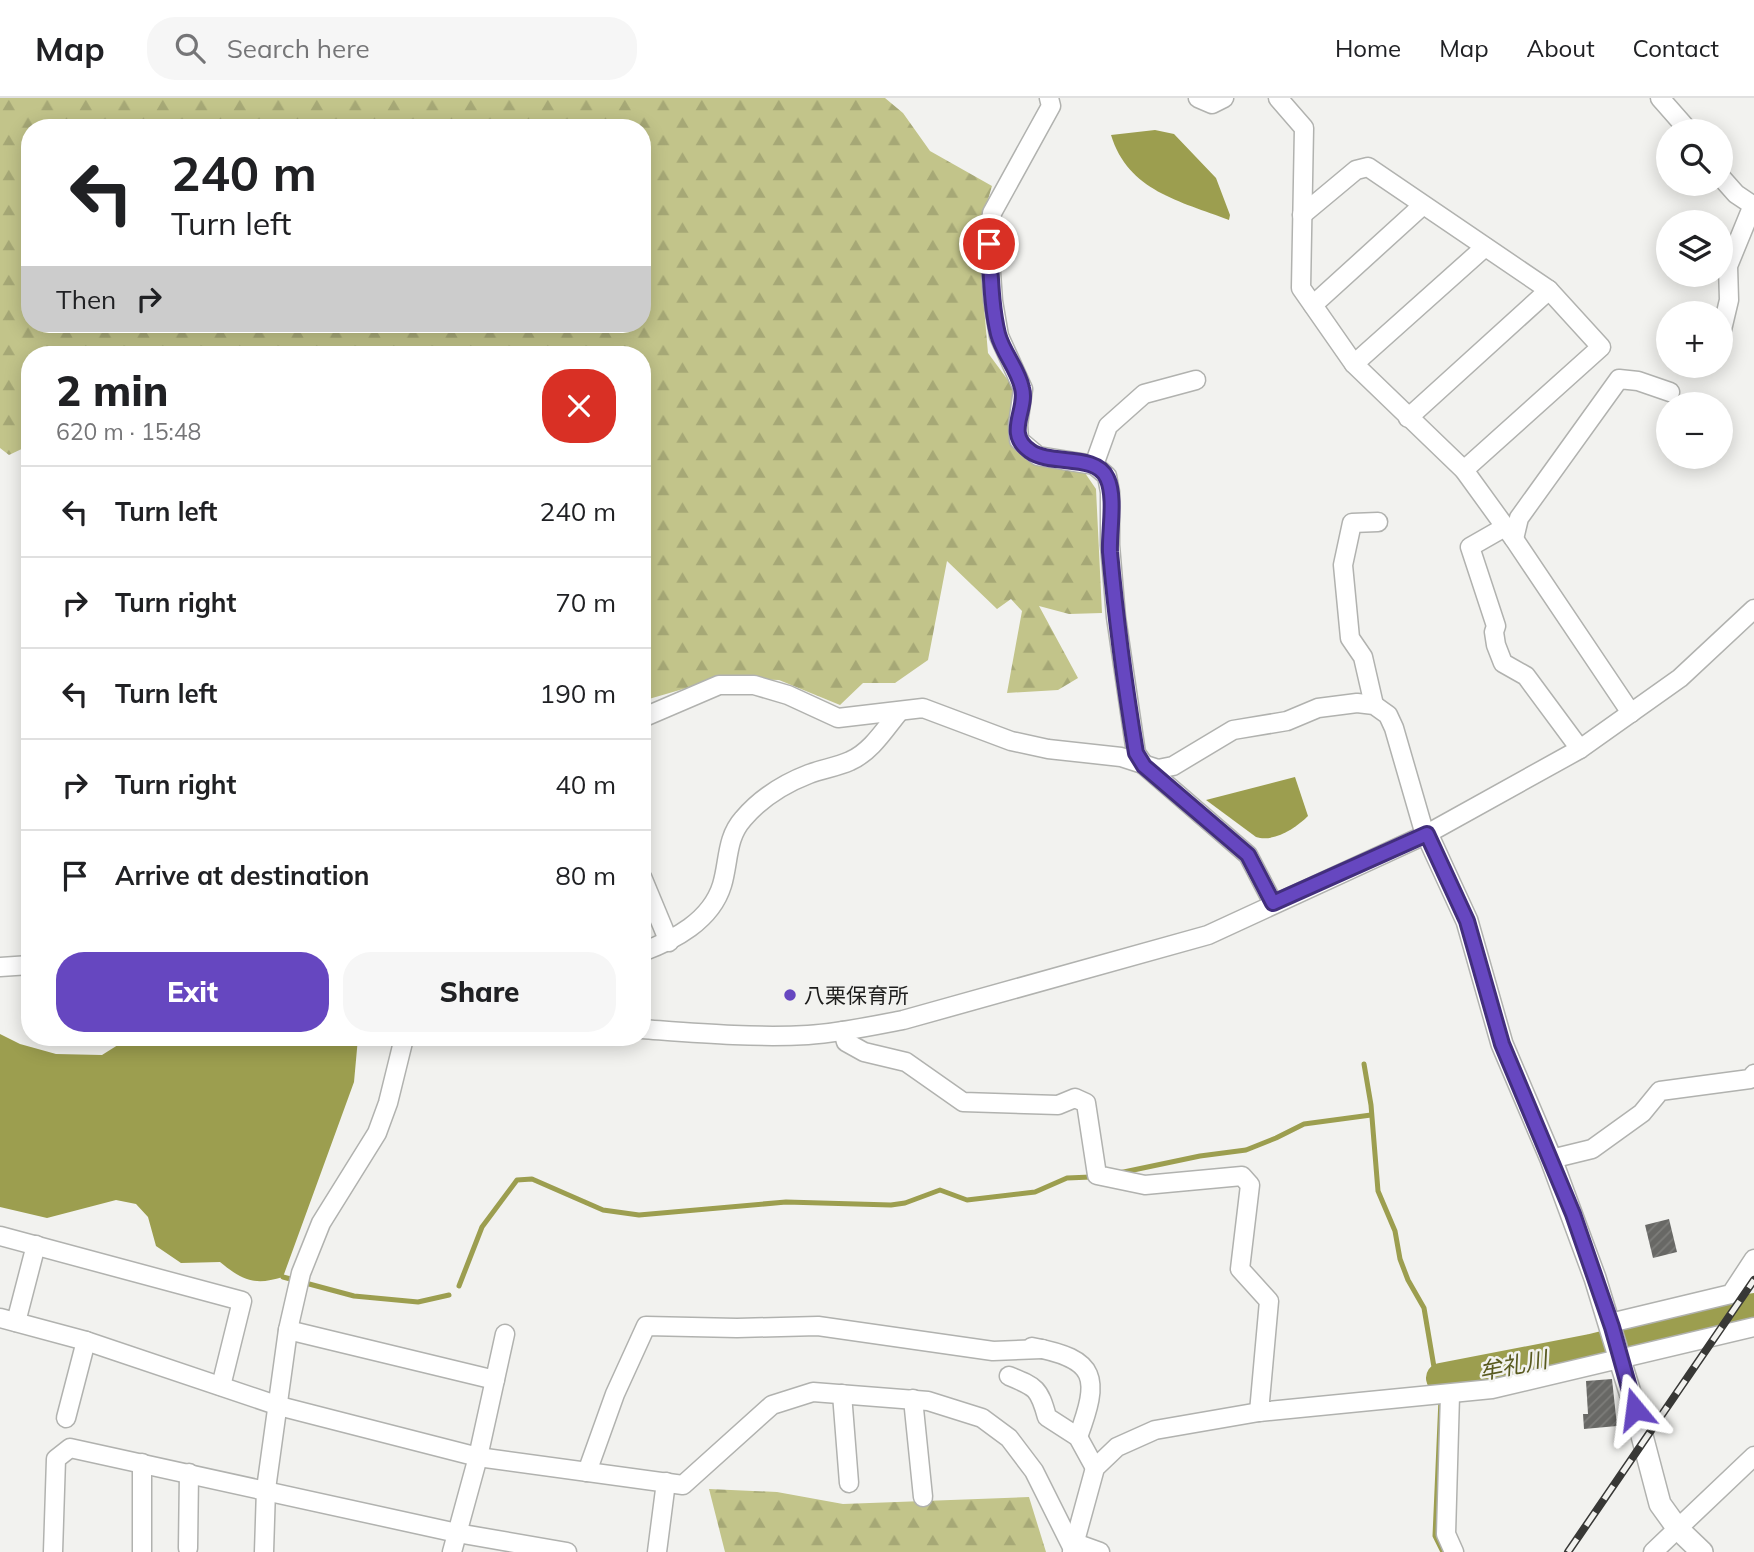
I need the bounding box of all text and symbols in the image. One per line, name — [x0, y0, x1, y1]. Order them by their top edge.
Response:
search box — [147, 17, 637, 80]
text: Map — [35, 28, 105, 69]
icon: search — [171, 29, 209, 67]
text: Search here — [227, 32, 370, 65]
text: Home — [1335, 33, 1401, 63]
text: Map — [1439, 33, 1489, 63]
text: About — [1527, 33, 1595, 63]
text: Contact — [1633, 33, 1719, 63]
map controls — [1656, 119, 1733, 469]
button: search — [1656, 119, 1733, 196]
text: 240 m — [171, 142, 317, 203]
icon: left — [56, 147, 147, 238]
text: Turn left — [171, 203, 291, 243]
button: layers — [1656, 210, 1733, 287]
pin — [959, 214, 1019, 274]
icon: arrive — [970, 225, 1008, 263]
icon: right — [130, 280, 168, 318]
text: Then — [56, 283, 116, 316]
button: + — [1656, 301, 1733, 378]
text: 2 min — [56, 364, 169, 417]
button: close — [542, 369, 616, 443]
button: − — [1656, 392, 1733, 469]
text: 620 m · 15:48 — [56, 417, 201, 446]
icon: left — [56, 493, 94, 531]
text: Turn left — [115, 495, 217, 528]
text: 240 m — [540, 495, 616, 528]
icon: right — [56, 584, 94, 622]
text: Turn right — [115, 586, 236, 619]
text: 70 m — [555, 586, 616, 619]
icon: left — [56, 675, 94, 713]
text: Turn left — [115, 677, 217, 710]
text: 190 m — [540, 677, 616, 710]
icon: right — [56, 766, 94, 804]
text: Turn right — [115, 768, 236, 801]
text: 40 m — [555, 768, 616, 801]
icon: arrive — [56, 857, 94, 895]
text: Arrive at destination — [115, 859, 370, 892]
text: 80 m — [555, 859, 616, 892]
button: Exit — [56, 952, 329, 1032]
button: Share — [343, 952, 616, 1032]
place label: 八栗保育所 — [804, 982, 909, 1008]
marker: 八栗保育所 — [782, 987, 798, 1003]
water label: 牟礼川 — [1476, 1344, 1553, 1386]
position arrow — [1598, 1372, 1672, 1446]

